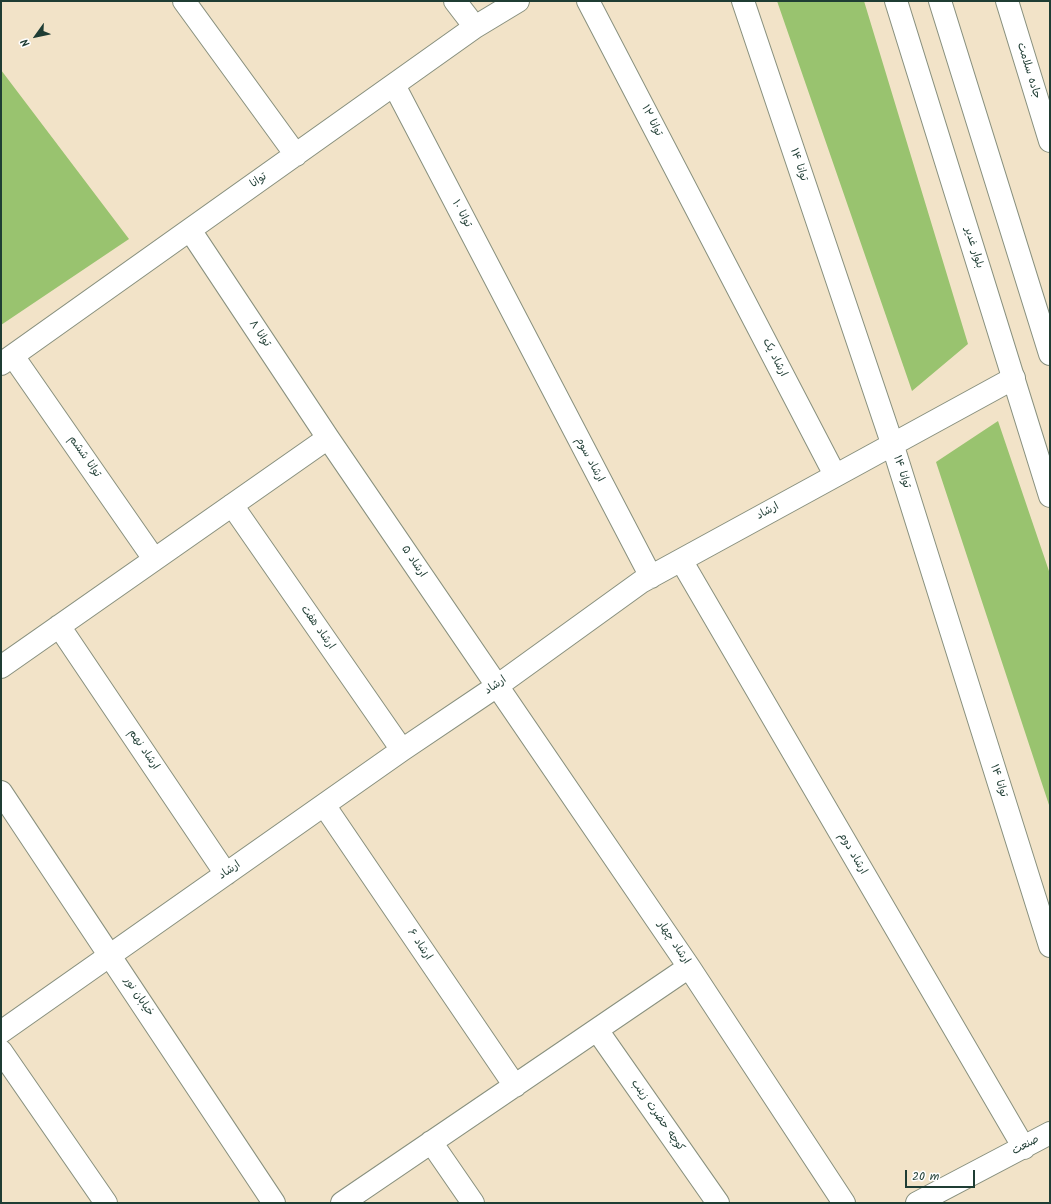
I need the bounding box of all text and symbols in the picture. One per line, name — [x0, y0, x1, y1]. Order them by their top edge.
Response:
north arrow — [16, 16, 56, 56]
text: N — [16, 35, 35, 50]
street label: جاده سلامت — [1013, 41, 1043, 101]
street label: توانا ۱۲ — [638, 103, 664, 139]
street label: توانا ۱۴ — [786, 147, 810, 183]
street label: توانا — [248, 171, 270, 191]
street label: توانا ۱۰ — [448, 198, 474, 230]
street label: بلوار غدیر — [961, 226, 985, 270]
street label: توانا ۸ — [245, 318, 273, 350]
street label: ارشاد یک — [759, 337, 789, 379]
street label: توانا ششم — [65, 434, 103, 480]
street label: ارشاد سوم — [572, 435, 606, 485]
street label: توانا ۱۴ — [889, 454, 913, 490]
street label: ارشاد — [754, 500, 782, 524]
street label: ارشاد ۵ — [398, 543, 428, 581]
street label: ارشاد هفت — [297, 604, 337, 652]
street label: ارشاد — [483, 674, 509, 698]
street label: ارشاد نهم — [125, 727, 161, 773]
street label: توانا ۱۴ — [986, 763, 1010, 799]
street label: ارشاد دوم — [835, 831, 869, 877]
street label: ارشاد — [217, 859, 243, 883]
street label: ارشاد چهار — [654, 919, 692, 967]
street label: ارشاد ۶ — [404, 927, 434, 963]
street label: خیابان نور — [120, 975, 156, 1019]
street label: کوچه حضرت زینب — [627, 1078, 687, 1154]
street label: صنعت — [1010, 1133, 1042, 1159]
scale bar — [907, 1162, 977, 1188]
text: 20 m — [912, 1167, 939, 1186]

